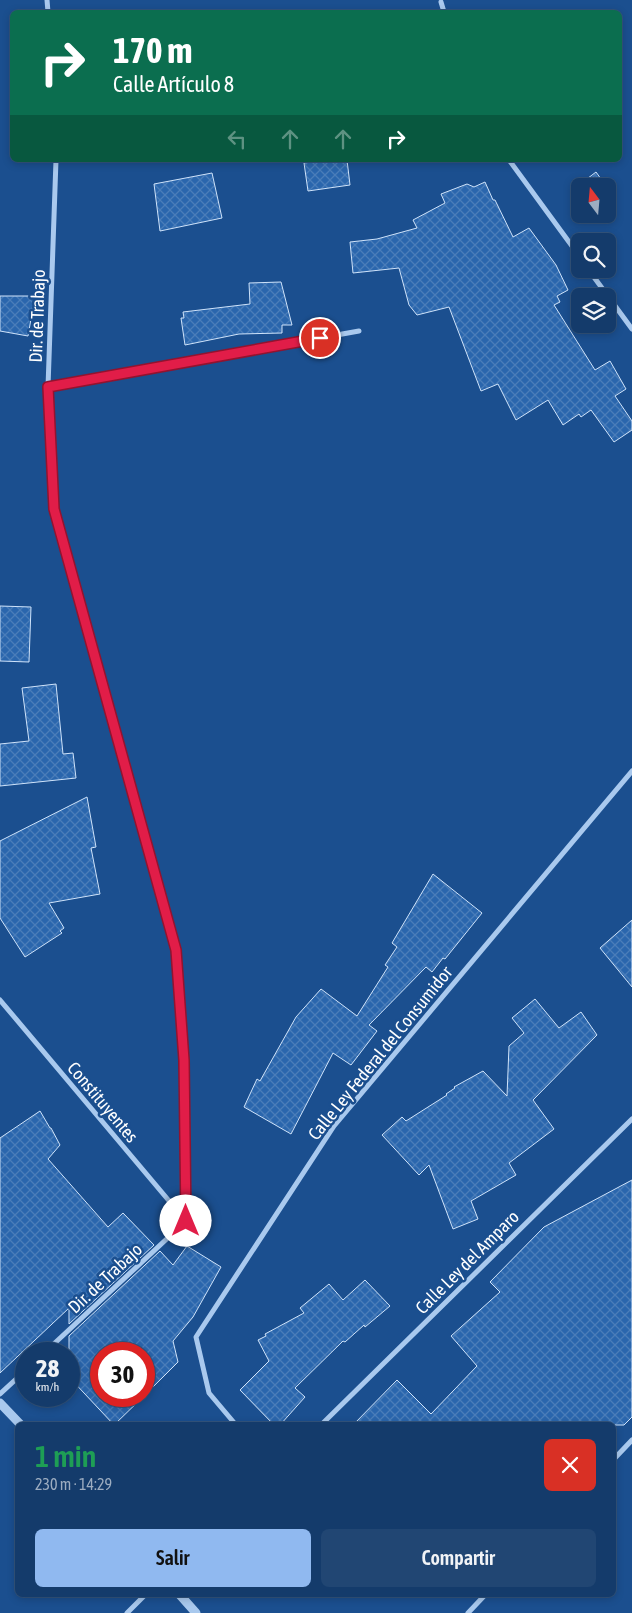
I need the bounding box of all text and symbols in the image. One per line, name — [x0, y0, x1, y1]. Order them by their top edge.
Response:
icon: right — [30, 30, 95, 95]
text: 170 m — [113, 30, 192, 70]
text: Calle Artículo 8 — [113, 71, 234, 97]
icon: left — [223, 125, 251, 153]
icon: ahead — [276, 125, 304, 153]
icon: ahead — [329, 125, 357, 153]
icon: right — [382, 125, 410, 153]
north arrow — [571, 178, 616, 222]
map controls — [571, 178, 616, 333]
button: search — [571, 233, 616, 278]
street label: Dir. de Trabajo — [25, 269, 49, 363]
button: layers — [571, 288, 616, 333]
pin — [299, 317, 341, 359]
icon: arrive — [306, 324, 334, 352]
street label: Calle Ley Federal del Consumidor — [303, 961, 457, 1144]
street label: Constituyentes — [63, 1058, 143, 1146]
position arrow — [159, 1194, 211, 1246]
street label: Calle Ley del Amparo — [411, 1206, 523, 1318]
street label: Dir. de Trabajo — [64, 1239, 146, 1317]
speed limit sign: 30 — [90, 1342, 155, 1407]
text: 28 — [36, 1354, 59, 1382]
text: km/h — [36, 1380, 59, 1394]
text: 1 min — [35, 1439, 96, 1473]
button: close — [544, 1439, 596, 1491]
text: 230 m · 14:29 — [35, 1475, 112, 1493]
button: Salir — [35, 1529, 311, 1587]
button: Compartir — [321, 1529, 596, 1587]

